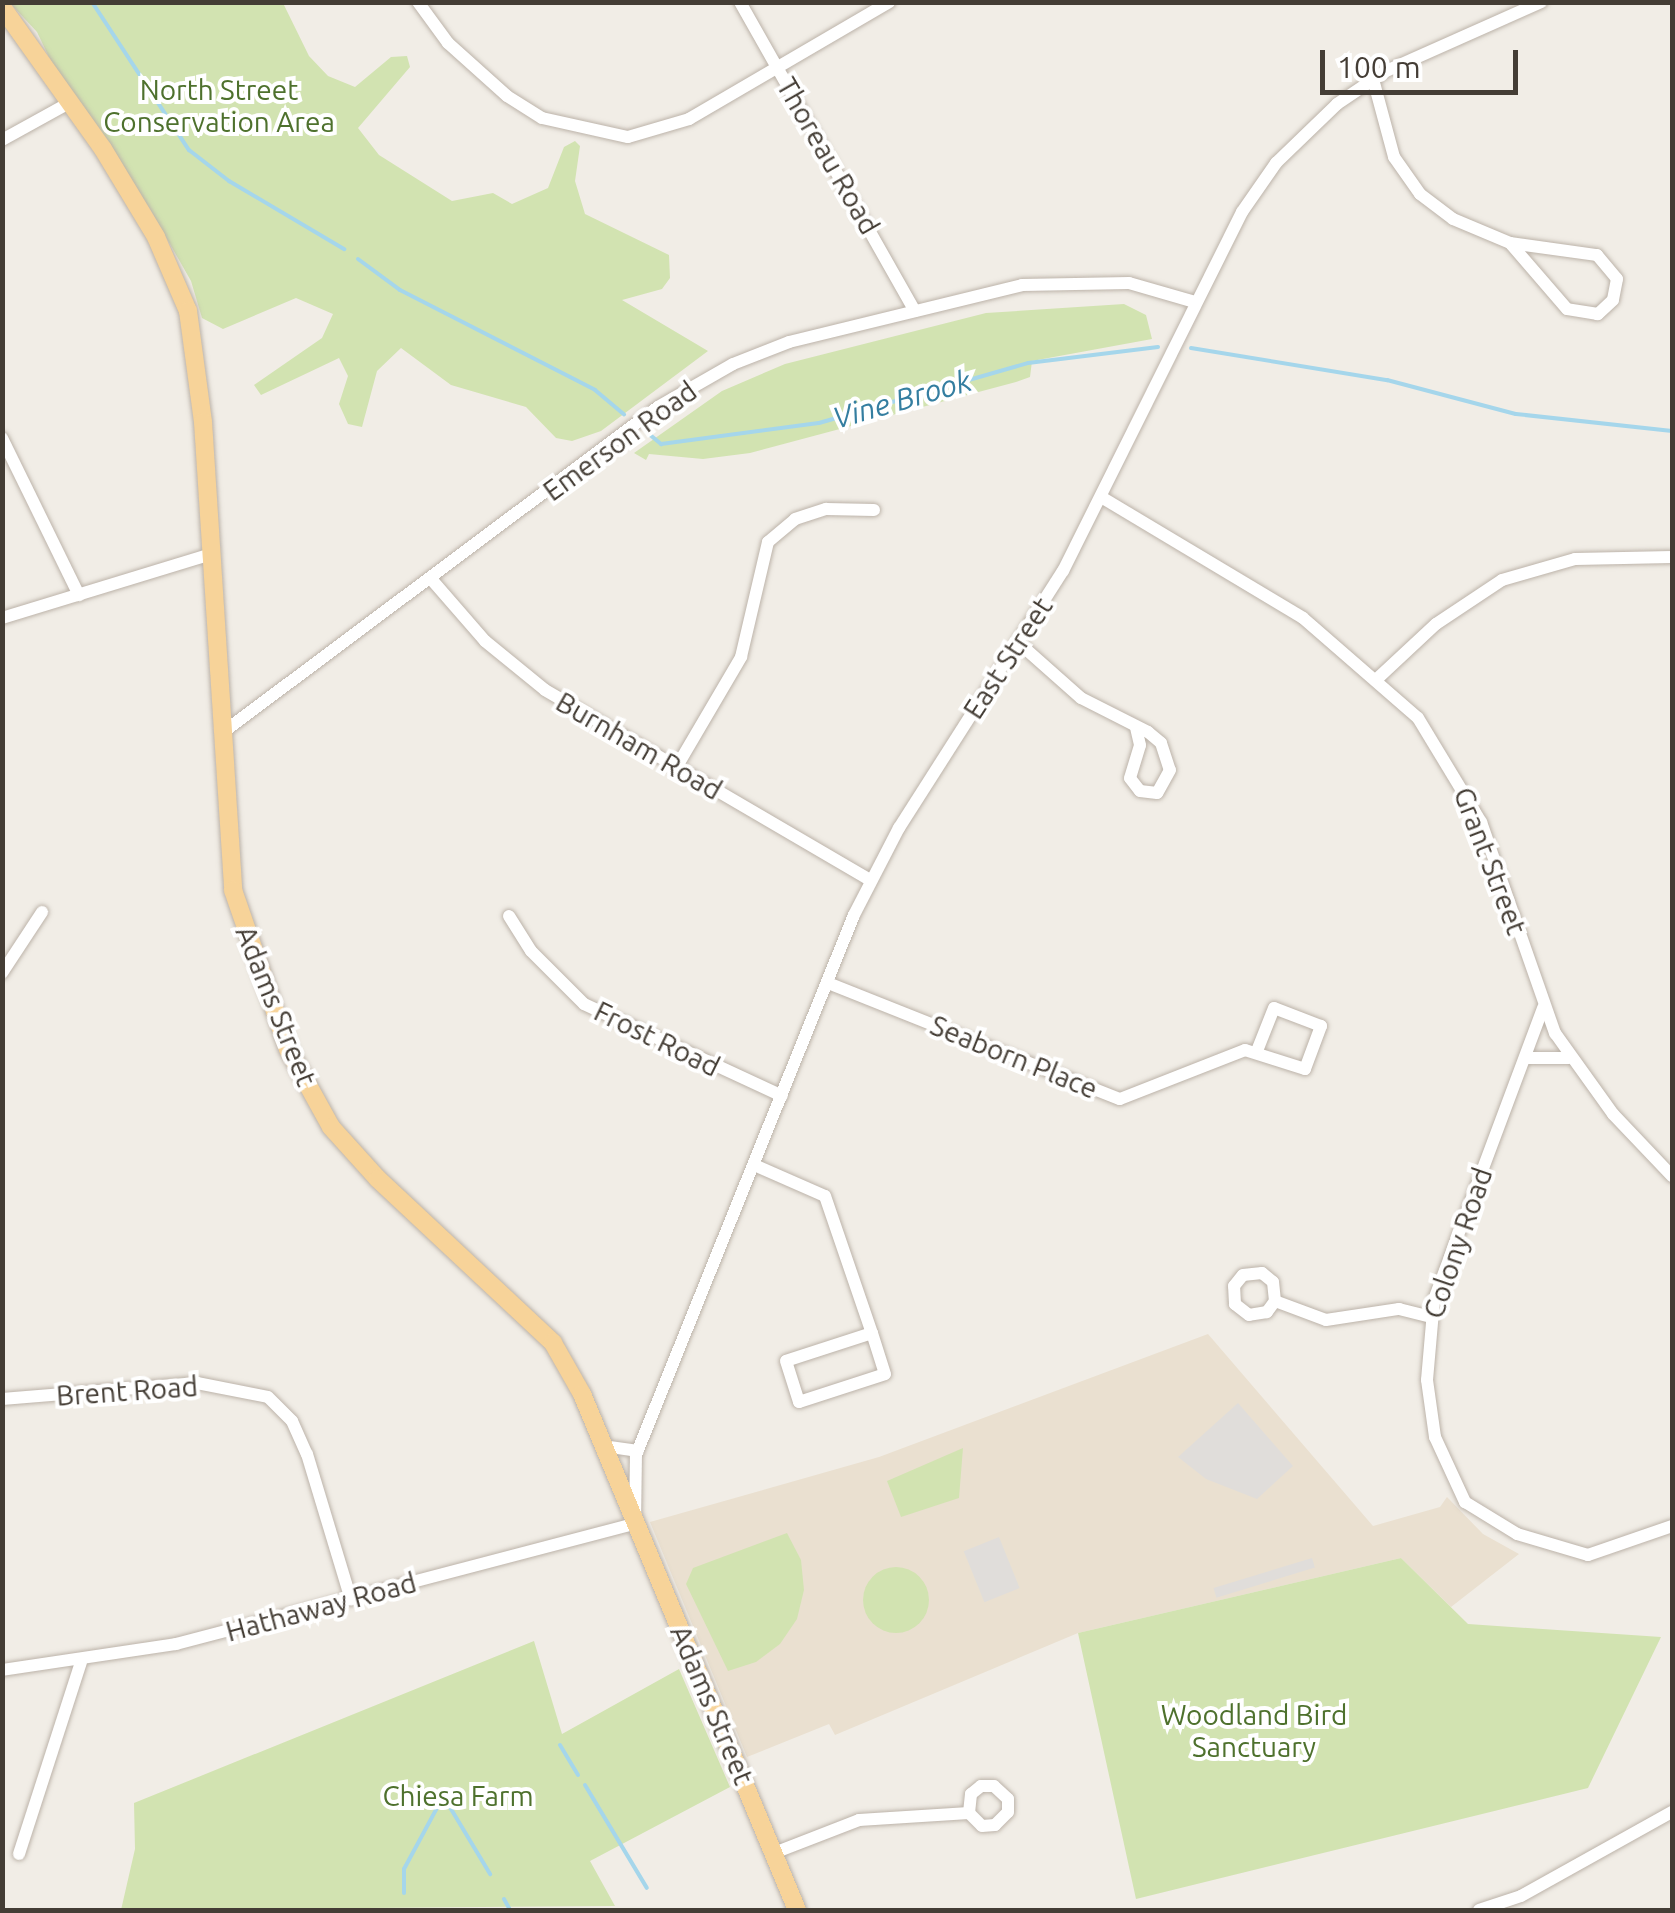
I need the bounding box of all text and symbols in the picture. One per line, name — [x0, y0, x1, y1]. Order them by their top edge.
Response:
scale bar — [1325, 30, 1522, 92]
text: 100 m — [1337, 50, 1421, 84]
street label: Thoreau Road — [770, 72, 886, 240]
park label: North Street Conservation Area — [103, 73, 335, 139]
water label: Vine Brook — [828, 362, 976, 436]
street label: Emerson Road — [537, 374, 703, 508]
street label: East Street — [956, 591, 1060, 725]
street label: Burnham Road — [550, 685, 728, 807]
street label: Grant Street — [1447, 783, 1533, 939]
street label: Adams Street — [229, 921, 323, 1091]
street label: Frost Road — [589, 994, 725, 1084]
street label: Seaborn Place — [926, 1008, 1102, 1106]
street label: Colony Road — [1416, 1163, 1500, 1323]
street label: Brent Road — [55, 1369, 199, 1413]
street label: Hathaway Road — [222, 1565, 420, 1649]
street label: Adams Street — [663, 1620, 761, 1790]
park label: Woodland Bird Sanctuary — [1161, 1698, 1347, 1764]
park label: Chiesa Farm — [382, 1779, 534, 1813]

